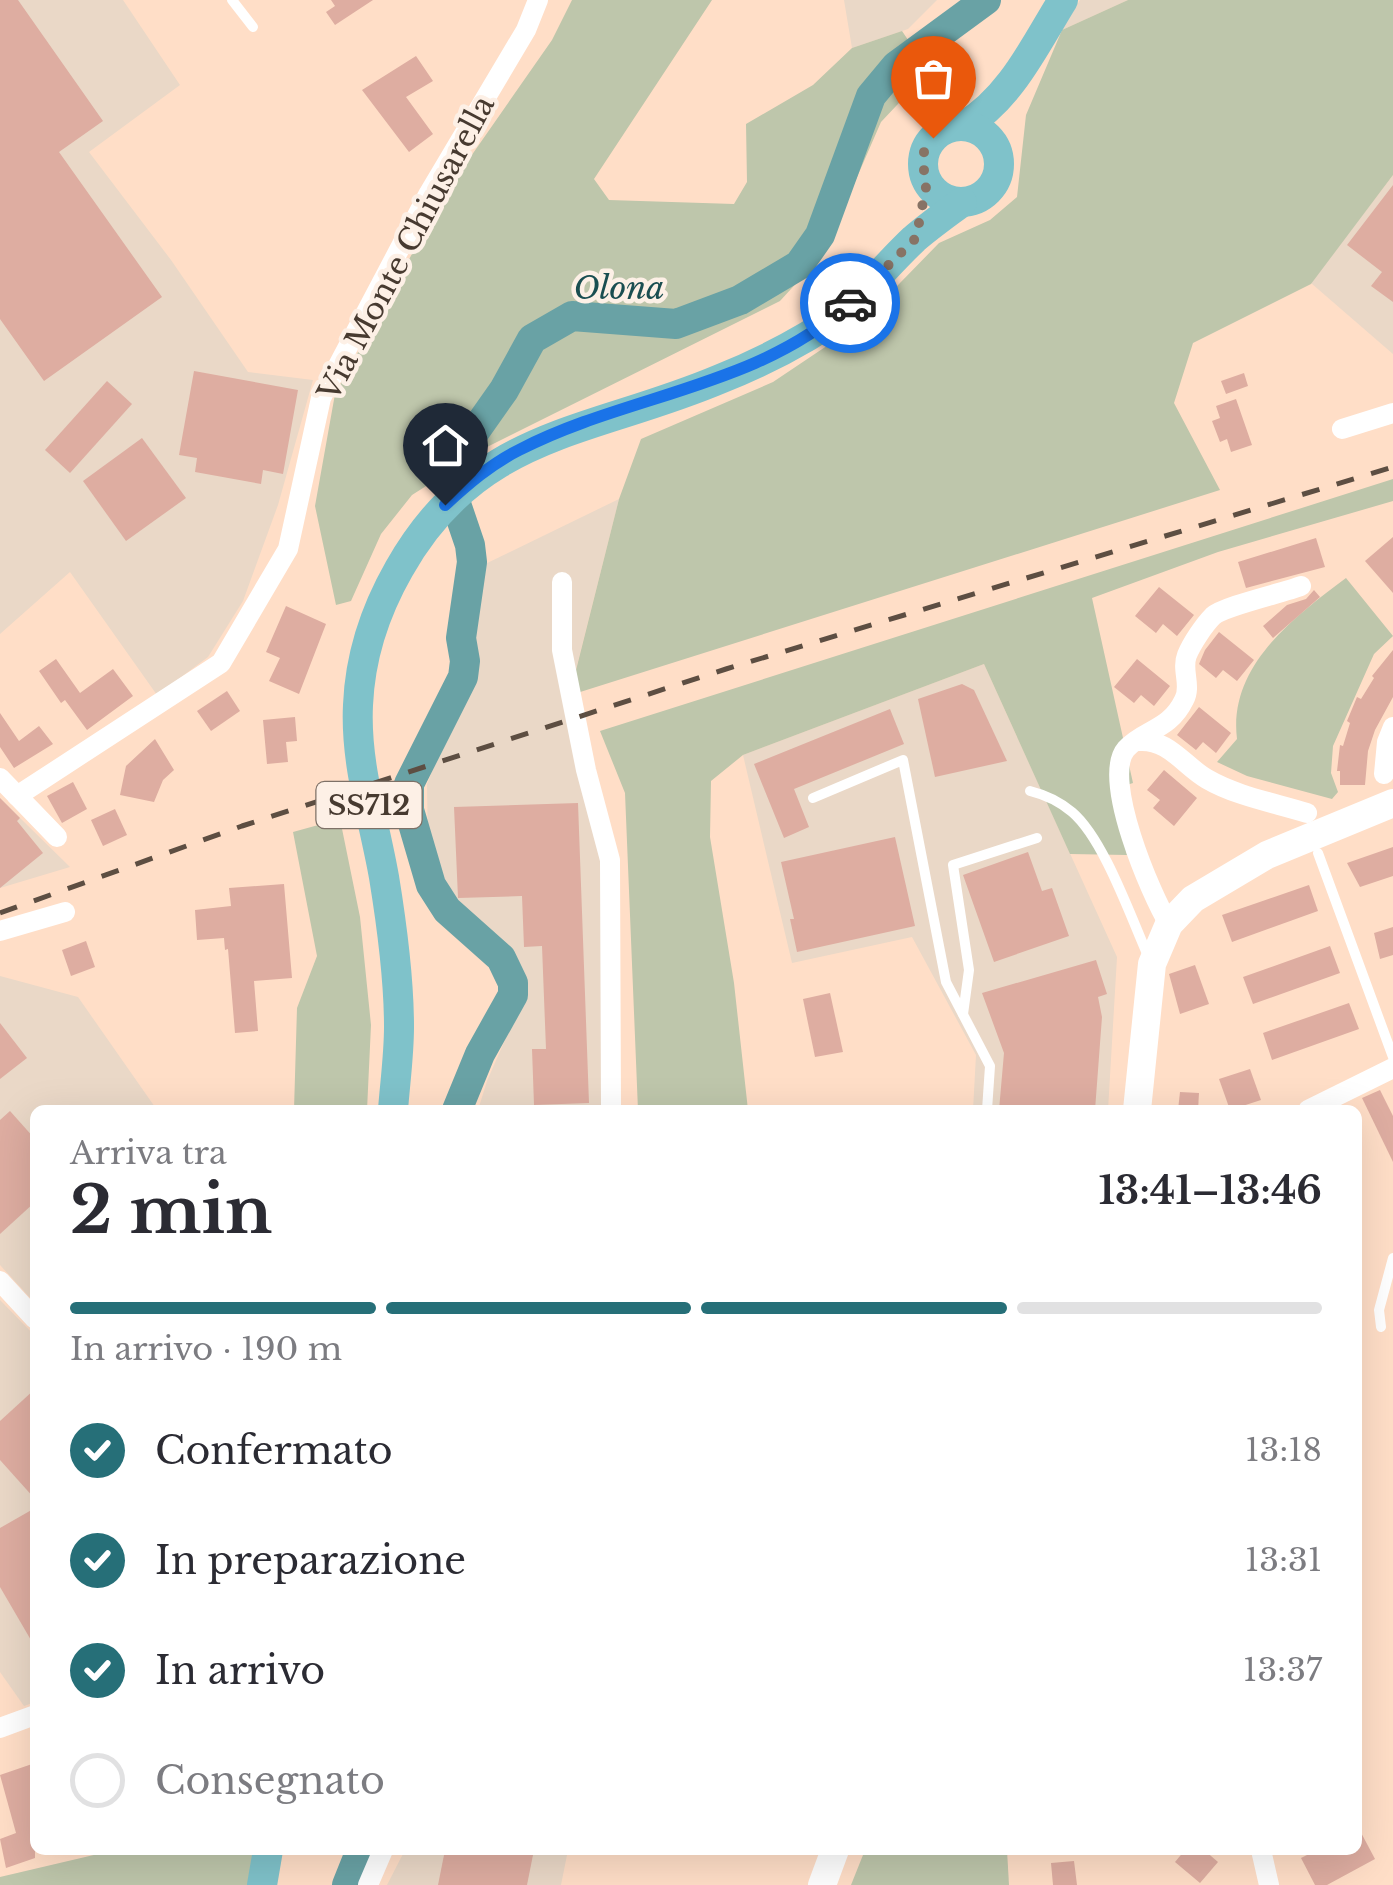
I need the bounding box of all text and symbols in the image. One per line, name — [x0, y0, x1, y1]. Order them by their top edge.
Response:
pin — [891, 36, 976, 139]
icon: bag — [906, 51, 961, 106]
street label: Via Monte Chiusarella — [309, 89, 502, 408]
courier — [800, 253, 900, 353]
water label: Olona — [574, 268, 664, 308]
icon: car — [823, 276, 878, 331]
pin — [403, 403, 488, 506]
icon: home — [418, 418, 473, 473]
road number: SS712 — [316, 782, 422, 828]
text: Arriva tra — [70, 1133, 227, 1173]
text: 13:41–13:46 — [1098, 1167, 1322, 1214]
text: 2 min — [70, 1170, 272, 1251]
text: In arrivo · 190 m — [70, 1329, 342, 1369]
icon: check — [70, 1423, 125, 1478]
text: Confermato — [155, 1427, 393, 1474]
text: 13:18 — [1245, 1430, 1322, 1470]
icon: check — [70, 1533, 125, 1588]
text: In preparazione — [155, 1537, 466, 1584]
text: 13:31 — [1245, 1540, 1322, 1580]
icon: check — [70, 1643, 125, 1698]
text: In arrivo — [155, 1647, 325, 1694]
text: 13:37 — [1243, 1650, 1322, 1690]
text: Consegnato — [155, 1757, 385, 1804]

